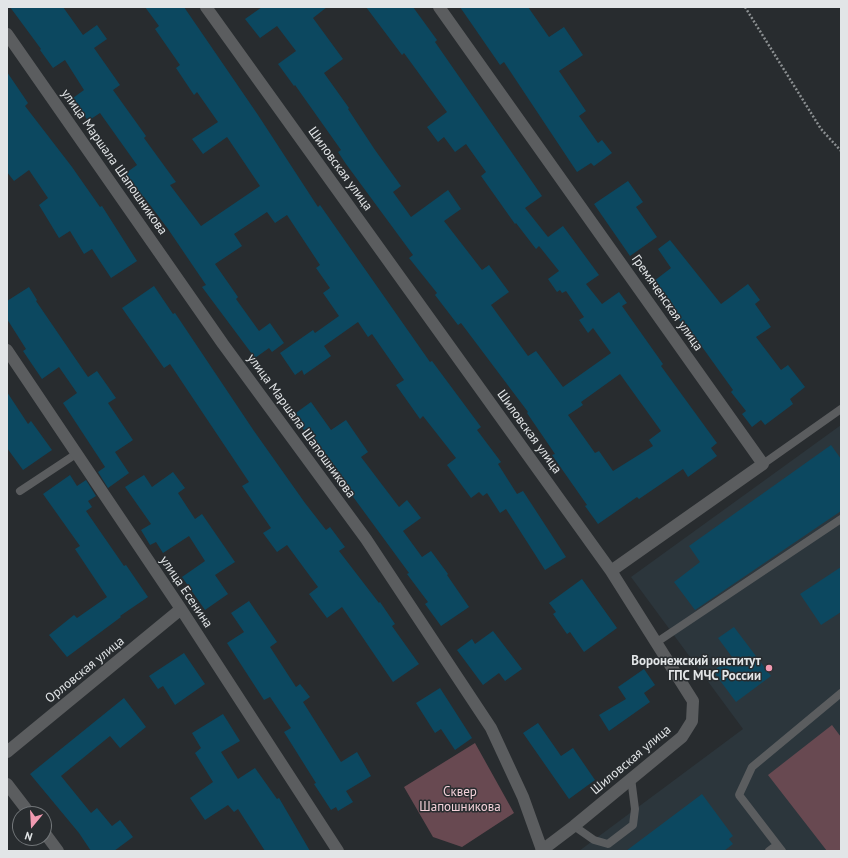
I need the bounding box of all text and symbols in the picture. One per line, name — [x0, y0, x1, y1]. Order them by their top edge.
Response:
street label: улица Маршала Шапошникова — [58, 86, 170, 238]
street label: Шиловская улица — [304, 124, 376, 214]
street label: Гремяченская улица — [628, 252, 706, 354]
street label: улица Маршала Шапошникова — [243, 351, 359, 501]
street label: Шиловская улица — [493, 387, 565, 477]
street label: улица Есенина — [156, 553, 216, 631]
street label: Орловская улица — [42, 633, 128, 707]
place label: Воронежский институт ГПС МЧС России — [631, 653, 761, 684]
marker: Воронежский институт ГПС МЧС России — [764, 663, 774, 673]
street label: Шиловская улица — [588, 722, 674, 798]
park label: Сквер Шапошникова — [419, 784, 501, 815]
north arrow — [12, 806, 52, 846]
text: N — [23, 829, 34, 844]

